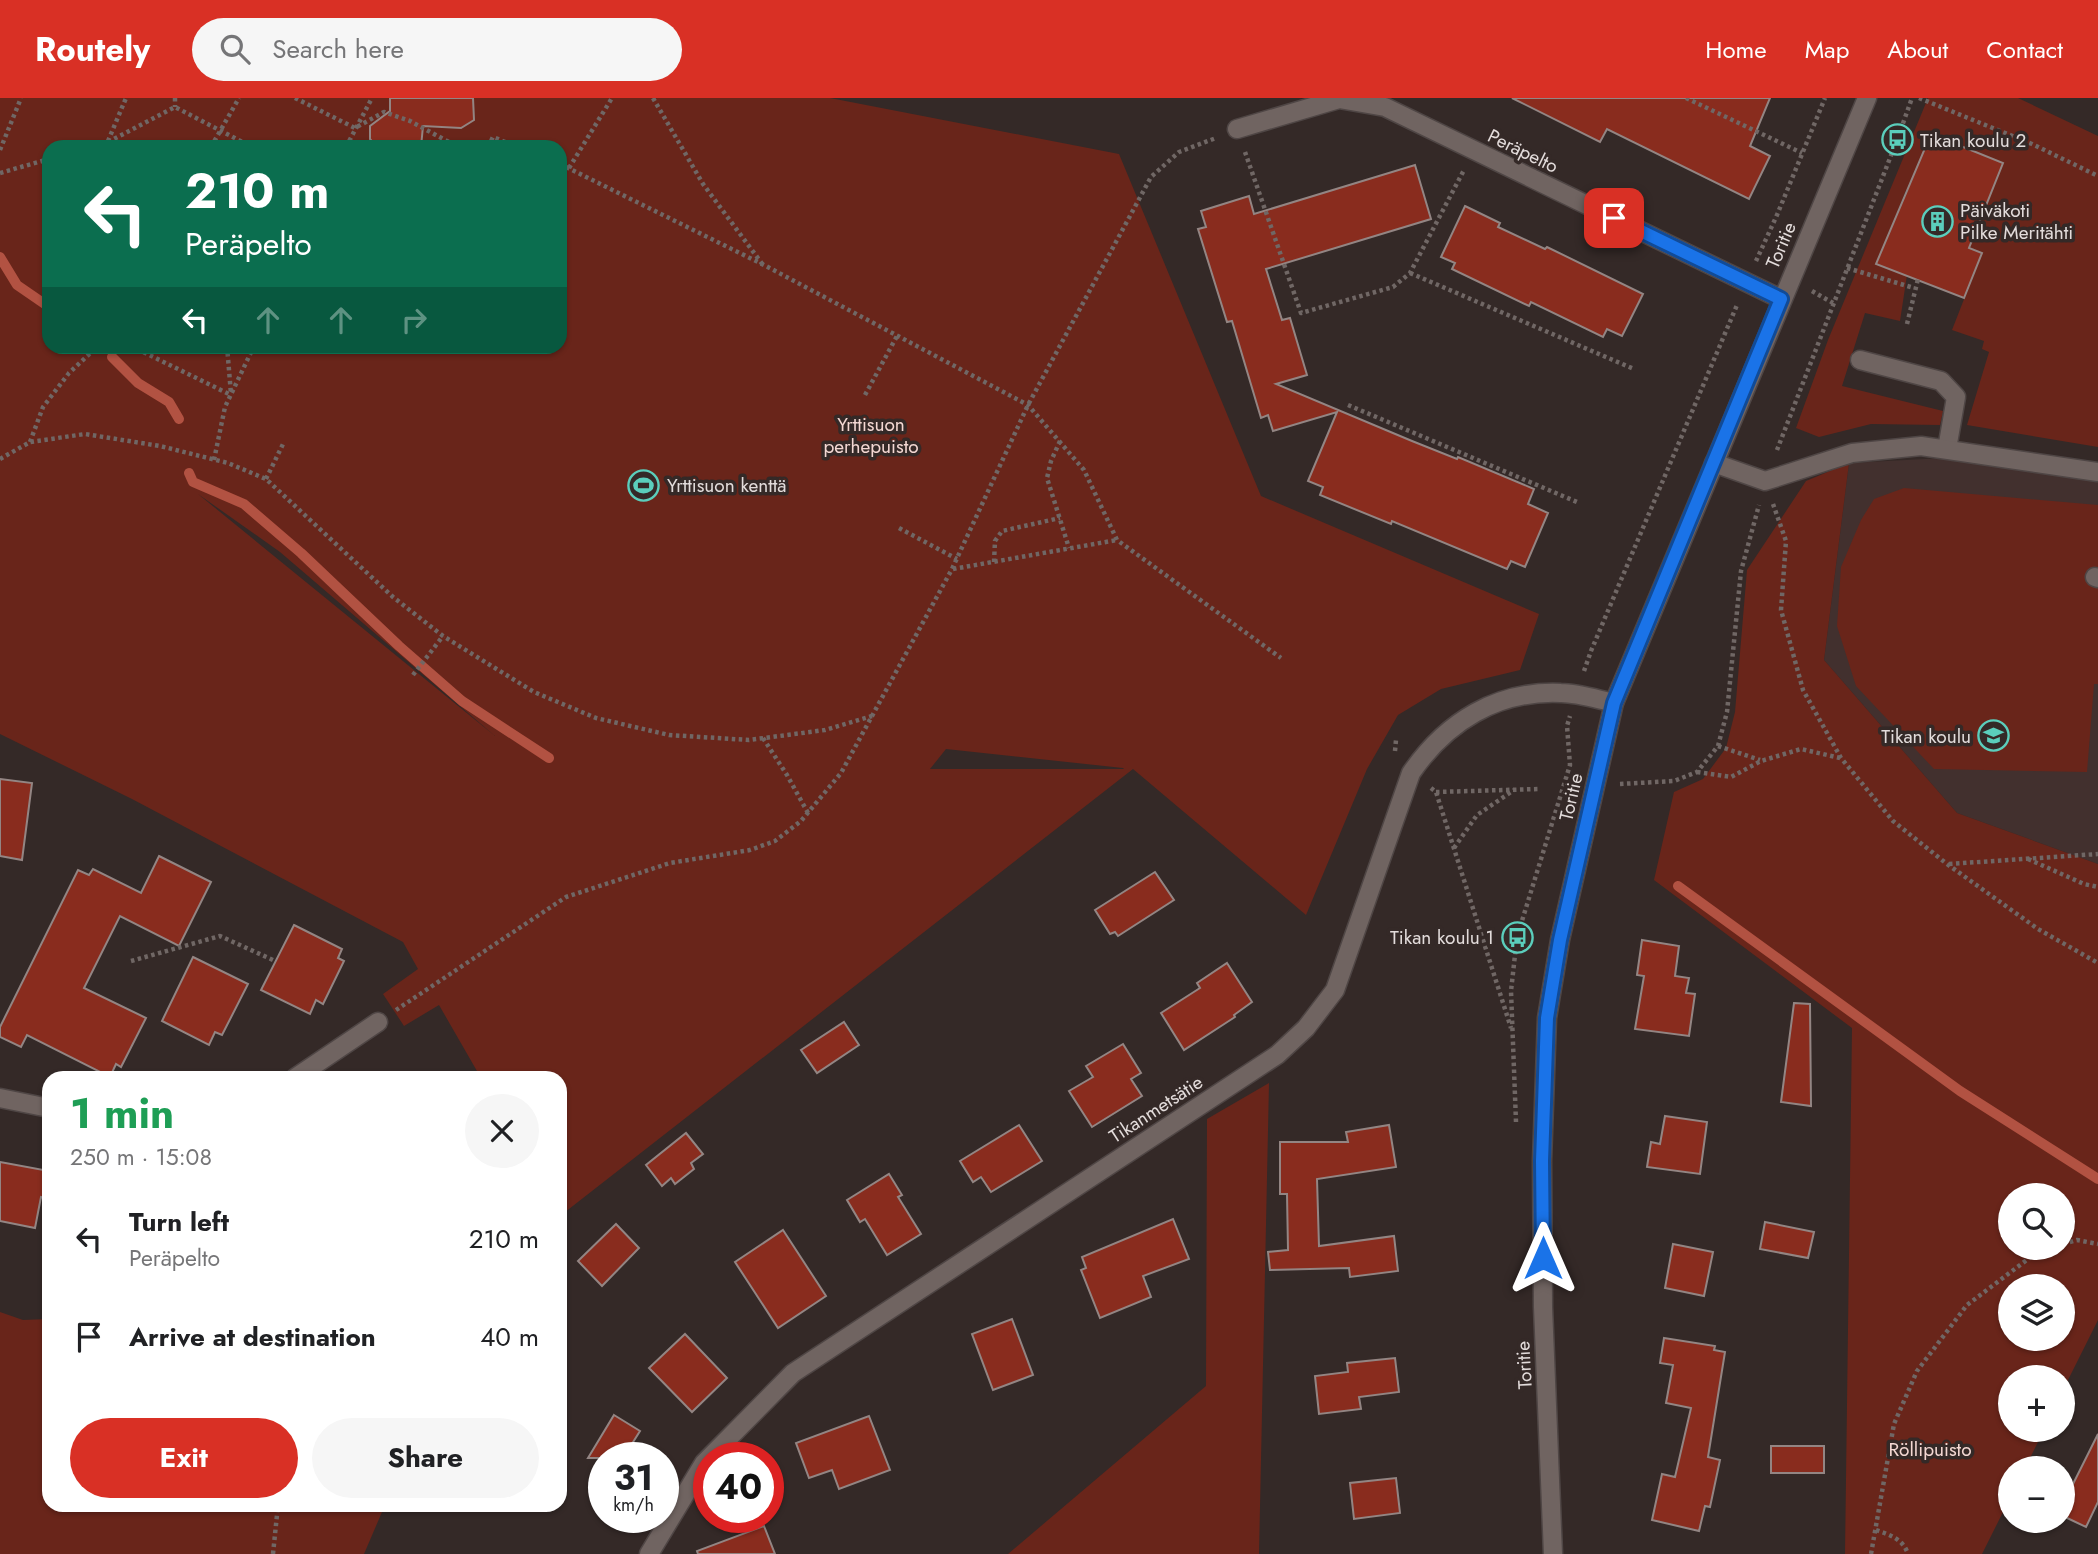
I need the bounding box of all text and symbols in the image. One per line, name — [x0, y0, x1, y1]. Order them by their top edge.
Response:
search box — [192, 18, 682, 81]
text: Routely — [35, 26, 150, 73]
icon: search — [216, 30, 254, 68]
text: Search here — [272, 30, 404, 68]
text: Home — [1705, 32, 1767, 67]
text: Map — [1805, 32, 1849, 67]
text: About — [1887, 32, 1948, 67]
text: Contact — [1986, 32, 2063, 67]
street label: Peräpelto — [1483, 122, 1563, 180]
bus stop icon: Tikan koulu 2 — [1880, 123, 1914, 157]
place label: Tikan koulu 2 — [1920, 127, 2026, 154]
text: 210 m — [185, 156, 329, 226]
icon: left — [70, 168, 161, 259]
pin — [1584, 188, 1644, 248]
place label: Päiväkoti Pilke Meritähti — [1960, 197, 2073, 246]
icon: arrive — [1595, 199, 1633, 237]
building icon: Päiväkoti Pilke Meritähti — [1920, 204, 1954, 238]
street label: Toritie — [1759, 217, 1803, 272]
text: Peräpelto — [185, 221, 312, 267]
icon: left — [176, 301, 214, 339]
icon: ahead — [249, 301, 287, 339]
icon: ahead — [322, 301, 360, 339]
icon: right — [395, 301, 433, 339]
park label: Yrttisuon perhepuisto — [823, 411, 919, 460]
sports icon: Yrttisuon kenttä — [627, 468, 661, 502]
place label: Yrttisuon kenttä — [667, 472, 787, 499]
school or university icon: Tikan koulu — [1977, 719, 2011, 753]
place label: Tikan koulu — [1881, 723, 1971, 750]
street label: Toritie — [1552, 770, 1590, 823]
bus stop icon: Tikan koulu 1 — [1500, 920, 1534, 954]
place label: Tikan koulu 1 — [1390, 924, 1494, 951]
street label: Tikanmetsätie — [1104, 1069, 1208, 1149]
text: 1 min — [70, 1083, 174, 1144]
button: close — [465, 1094, 539, 1168]
text: 250 m · 15:08 — [70, 1140, 212, 1174]
map controls — [1998, 1183, 2075, 1533]
button: search — [1998, 1183, 2075, 1260]
text: Turn left — [129, 1203, 229, 1241]
icon: left — [70, 1220, 108, 1258]
text: 210 m — [469, 1220, 539, 1258]
position arrow — [1506, 1221, 1580, 1295]
text: Peräpelto — [129, 1241, 220, 1275]
button: layers — [1998, 1274, 2075, 1351]
icon: arrive — [70, 1318, 108, 1356]
text: Arrive at destination — [129, 1318, 376, 1356]
text: 40 m — [480, 1318, 539, 1356]
street label: Toritie — [1509, 1340, 1539, 1390]
button: + — [1998, 1365, 2075, 1442]
button: Exit — [70, 1418, 298, 1498]
button: Share — [312, 1418, 539, 1498]
park label: Röllipuisto — [1888, 1436, 1972, 1463]
speed limit sign: 40 — [693, 1442, 784, 1533]
text: 31 — [614, 1453, 653, 1503]
button: − — [1998, 1456, 2075, 1533]
text: km/h — [613, 1492, 654, 1518]

